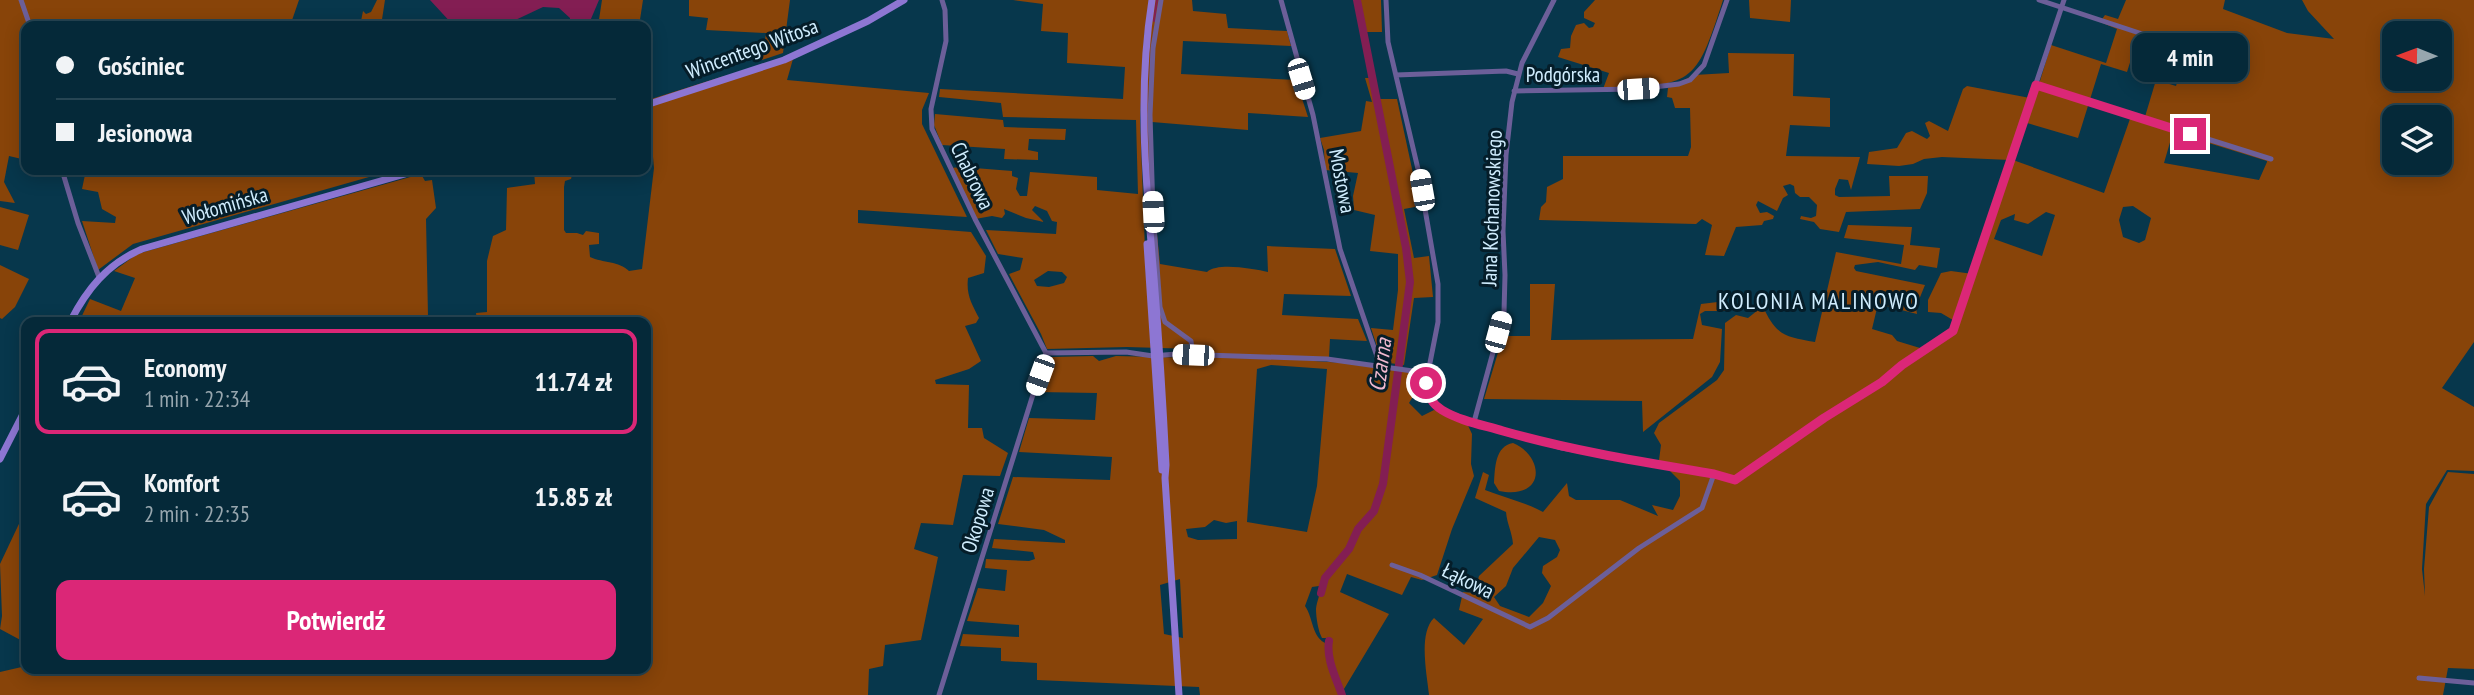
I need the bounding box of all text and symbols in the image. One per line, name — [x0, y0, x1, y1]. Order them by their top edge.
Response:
street label: Wincentego Witosa — [682, 12, 821, 85]
north arrow — [2382, 21, 2452, 91]
map controls — [2382, 21, 2452, 175]
callout: 4 min — [2132, 32, 2248, 82]
text: 4 min — [2167, 43, 2213, 72]
text: Gościniec — [98, 49, 184, 82]
car — [1285, 56, 1318, 102]
street label: Podgórska — [1526, 61, 1600, 88]
car — [1617, 77, 1660, 101]
button: layers — [2382, 105, 2452, 175]
text: Jesionowa — [98, 116, 192, 149]
route end — [2174, 118, 2206, 150]
street label: Jana Kochanowskiego — [1475, 129, 1508, 288]
street label: Chabrowa — [945, 138, 1000, 214]
street label: Mostowa — [1323, 147, 1362, 215]
car — [1409, 167, 1436, 213]
street label: Wołomińska — [179, 180, 271, 231]
car — [1142, 190, 1165, 234]
district label: KOLONIA MALINOWO — [1718, 286, 1920, 315]
car — [1483, 309, 1514, 355]
water label: Czarna — [1361, 335, 1398, 393]
car — [1172, 344, 1215, 366]
icon: car — [60, 350, 123, 413]
text: Economy — [144, 351, 226, 384]
car — [1023, 352, 1058, 398]
text: 11.74 zł — [535, 365, 612, 398]
route start — [1410, 367, 1442, 399]
text: 1 min · 22:34 — [144, 384, 250, 413]
icon: car — [60, 465, 123, 528]
text: Komfort — [144, 466, 220, 499]
text: 15.85 zł — [535, 480, 612, 513]
street label: Okopowa — [955, 484, 1000, 556]
text: 2 min · 22:35 — [144, 499, 250, 528]
street label: Łąkowa — [1438, 556, 1499, 605]
button: Potwierdź — [56, 580, 616, 660]

